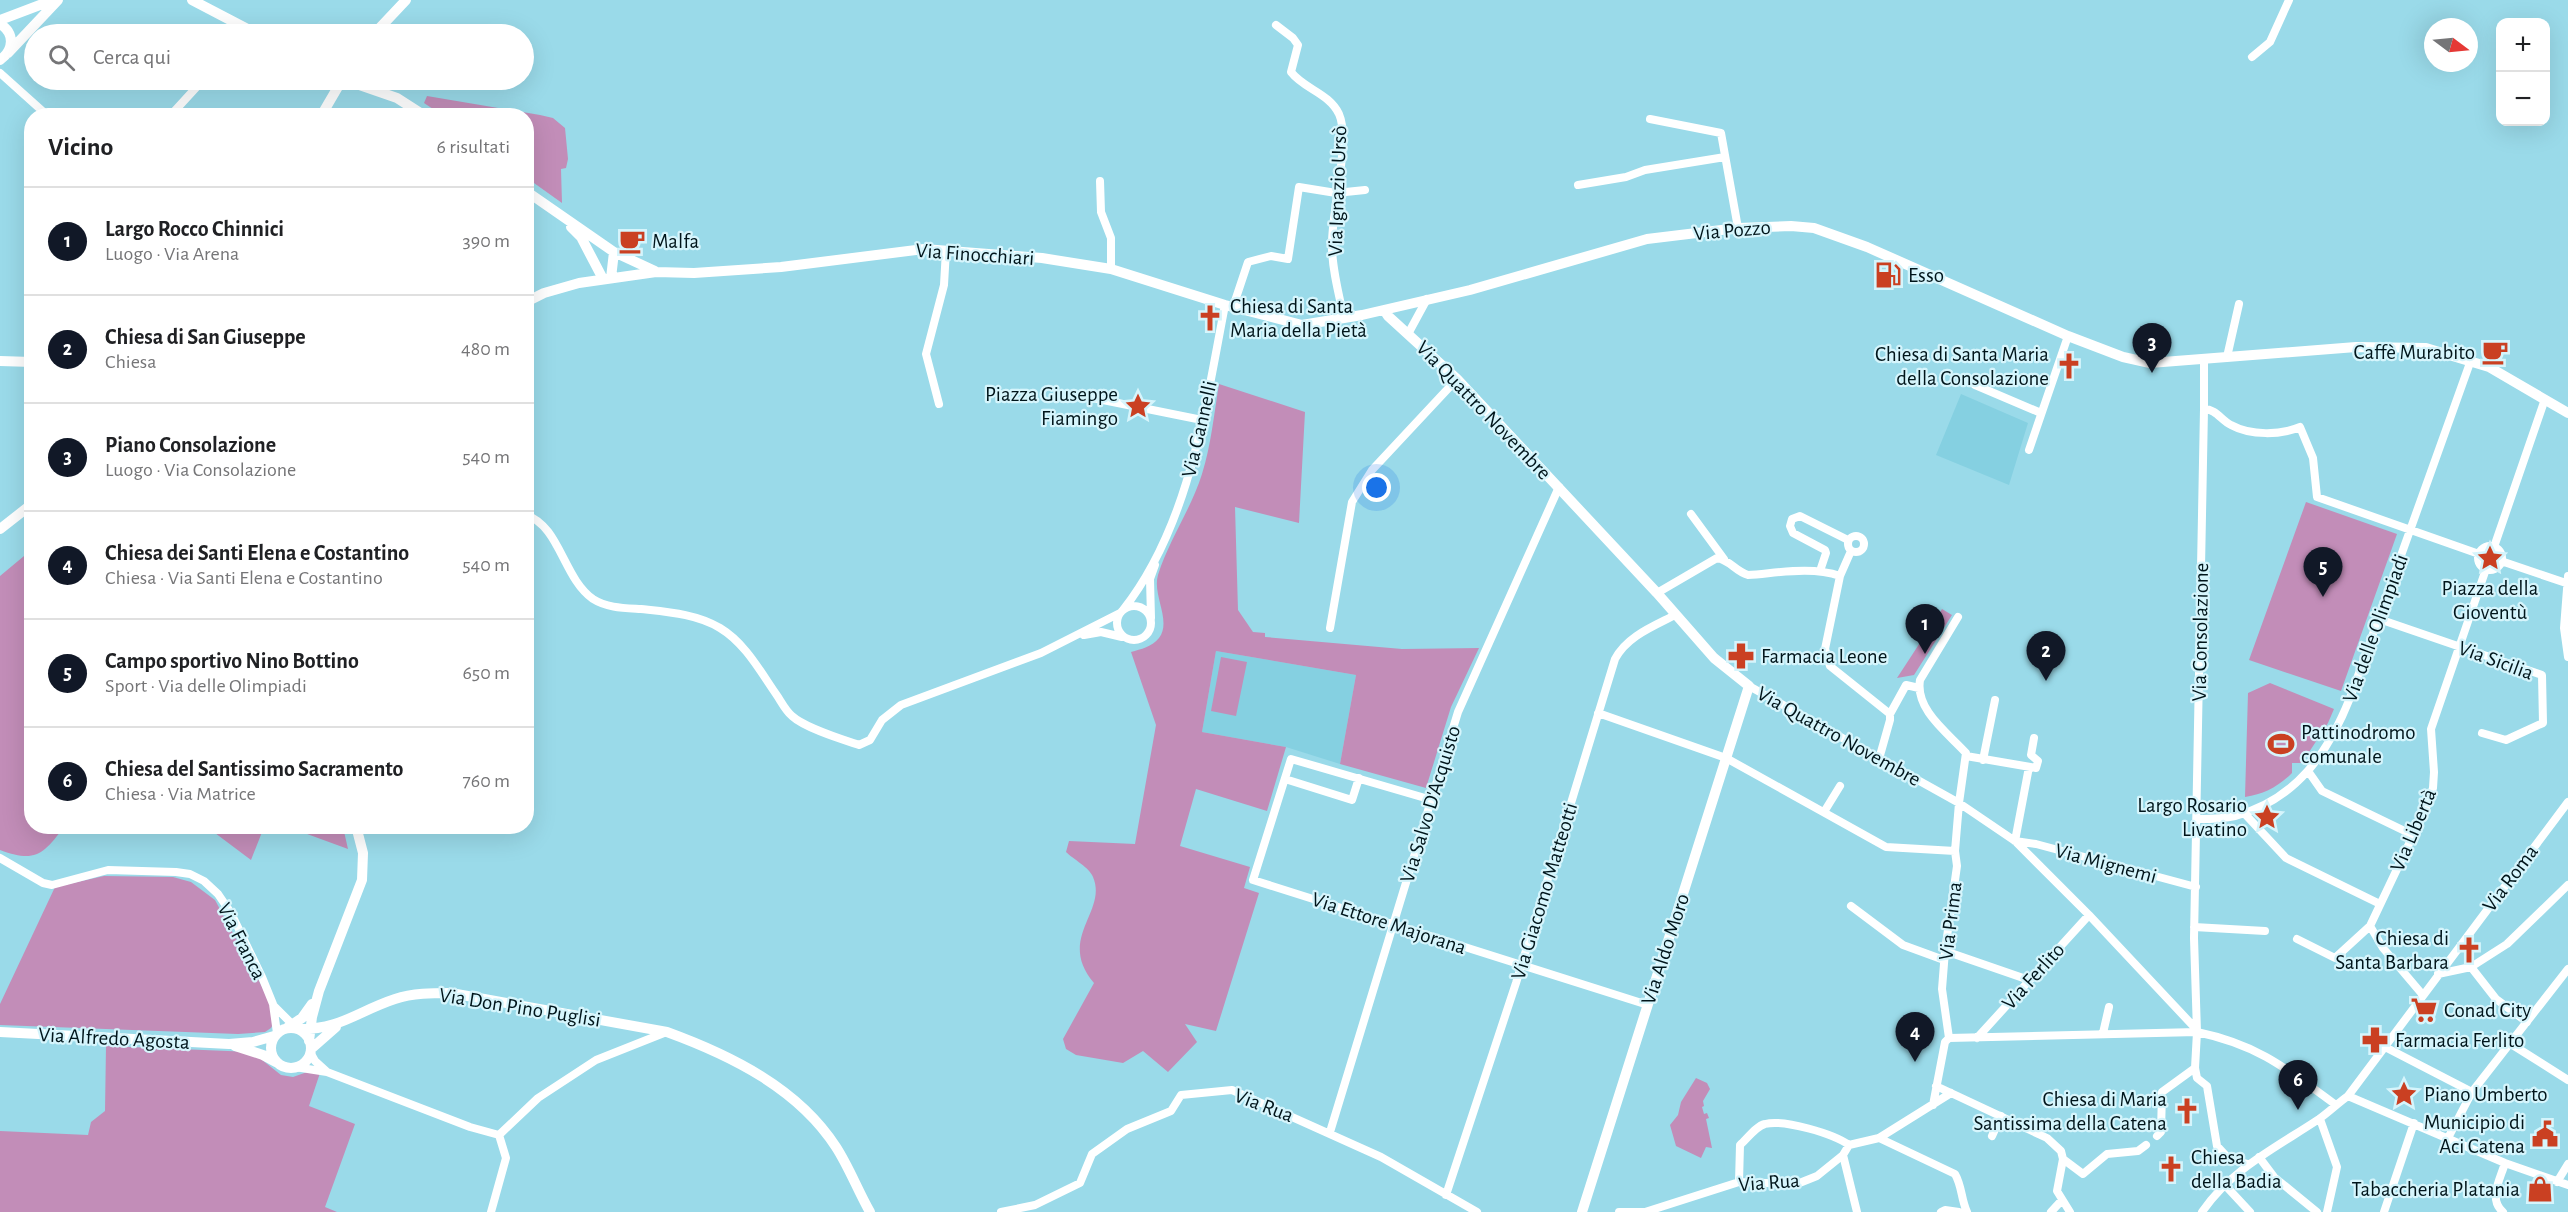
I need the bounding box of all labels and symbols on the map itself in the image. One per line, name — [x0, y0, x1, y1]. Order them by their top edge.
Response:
north arrow — [2424, 18, 2478, 72]
street label: Via Ignazio Ursò — [1325, 125, 1350, 257]
street label: Via Pozzo — [1693, 217, 1772, 244]
cafe icon: Malfa — [617, 226, 647, 256]
place label: Malfa — [652, 231, 699, 252]
street label: Via Finocchiari — [915, 240, 1035, 269]
fuel station icon: Esso — [1873, 260, 1903, 290]
place label: Esso — [1908, 265, 1944, 286]
place label: Chiesa di Santa Maria della Pietà — [1230, 296, 1367, 341]
church icon: Chiesa di Santa Maria della Pietà — [1195, 303, 1225, 333]
pin: 3 — [2132, 324, 2172, 373]
street label: Via Quattro Novembre — [1412, 337, 1555, 484]
cafe icon: Caffè Murabito — [2480, 337, 2510, 367]
place label: Caffè Murabito — [2354, 342, 2475, 363]
place label: Chiesa di Santa Maria della Consolazione — [1875, 344, 2049, 389]
church icon: Chiesa di Santa Maria della Consolazione — [2054, 351, 2084, 381]
street label: Via Gannelli — [1178, 379, 1221, 480]
place label: Piazza Giuseppe Fiamingo — [985, 384, 1118, 429]
place icon: Piazza Giuseppe Fiamingo — [1123, 391, 1153, 421]
your location — [1362, 473, 1391, 502]
place icon: Piazza della Gioventù — [2475, 543, 2505, 573]
pin: 5 — [2304, 548, 2342, 597]
street label: Via delle Olimpiadi — [2339, 551, 2412, 705]
street label: Via Consolazione — [2189, 562, 2212, 702]
place label: Piazza della Gioventù — [2442, 578, 2539, 623]
pin: 1 — [1906, 604, 1944, 654]
pin: 2 — [2026, 632, 2066, 681]
street label: Via Sicilia — [2455, 637, 2536, 684]
pharmacy icon: Farmacia Leone — [1726, 641, 1756, 671]
place label: Farmacia Leone — [1761, 646, 1887, 667]
street label: Via Quattro Novembre — [1753, 683, 1924, 790]
place label: Pattinodromo comunale — [2301, 722, 2416, 767]
street label: Via Salvo D'Acquisto — [1397, 723, 1464, 885]
sports icon: Pattinodromo comunale — [2266, 729, 2296, 759]
street label: Via Libertà — [2387, 786, 2440, 875]
place label: Largo Rosario Livatino — [2137, 795, 2247, 840]
street label: Via Giacomo Matteotti — [1508, 800, 1581, 982]
place icon: Largo Rosario Livatino — [2252, 802, 2282, 832]
street label: Via Mignemi — [2053, 840, 2159, 887]
street label: Via Roma — [2479, 841, 2542, 916]
street label: Via Prima — [1935, 880, 1966, 962]
street label: Via Ettore Majorana — [1309, 889, 1469, 958]
street label: Via Aldo Moro — [1638, 891, 1693, 1007]
street label: Via Franca — [213, 900, 270, 983]
place label: Chiesa di Santa Barbara — [2335, 928, 2449, 973]
church icon: Chiesa di Santa Barbara — [2454, 935, 2484, 965]
street label: Via Ferlito — [1998, 939, 2069, 1014]
street label: Via Don Pino Puglisi — [438, 984, 602, 1031]
supermarket icon: Conad City — [2409, 995, 2439, 1025]
place label: Conad City — [2444, 1000, 2531, 1021]
pin: 4 — [1896, 1012, 1934, 1062]
street label: Via Alfredo Agosta — [38, 1024, 191, 1053]
pharmacy icon: Farmacia Ferlito — [2360, 1025, 2390, 1055]
place label: Farmacia Ferlito — [2395, 1030, 2524, 1051]
pin: 6 — [2278, 1060, 2318, 1110]
place icon: Piano Umberto — [2389, 1079, 2419, 1109]
place label: Piano Umberto — [2424, 1084, 2548, 1105]
street label: Via Rua — [1231, 1085, 1297, 1126]
place label: Chiesa di Maria Santissima della Catena — [1973, 1089, 2167, 1134]
church icon: Chiesa di Maria Santissima della Catena — [2172, 1096, 2202, 1126]
place label: Municipio di Aci Catena — [2424, 1112, 2525, 1157]
public building icon: Municipio di Aci Catena — [2530, 1119, 2560, 1149]
place label: Chiesa della Badia — [2191, 1147, 2282, 1192]
church icon: Chiesa della Badia — [2156, 1154, 2186, 1184]
street label: Via Rua — [1738, 1170, 1801, 1195]
shop icon: Tabaccheria Platania — [2525, 1174, 2555, 1204]
place label: Tabaccheria Platania — [2351, 1179, 2520, 1200]

